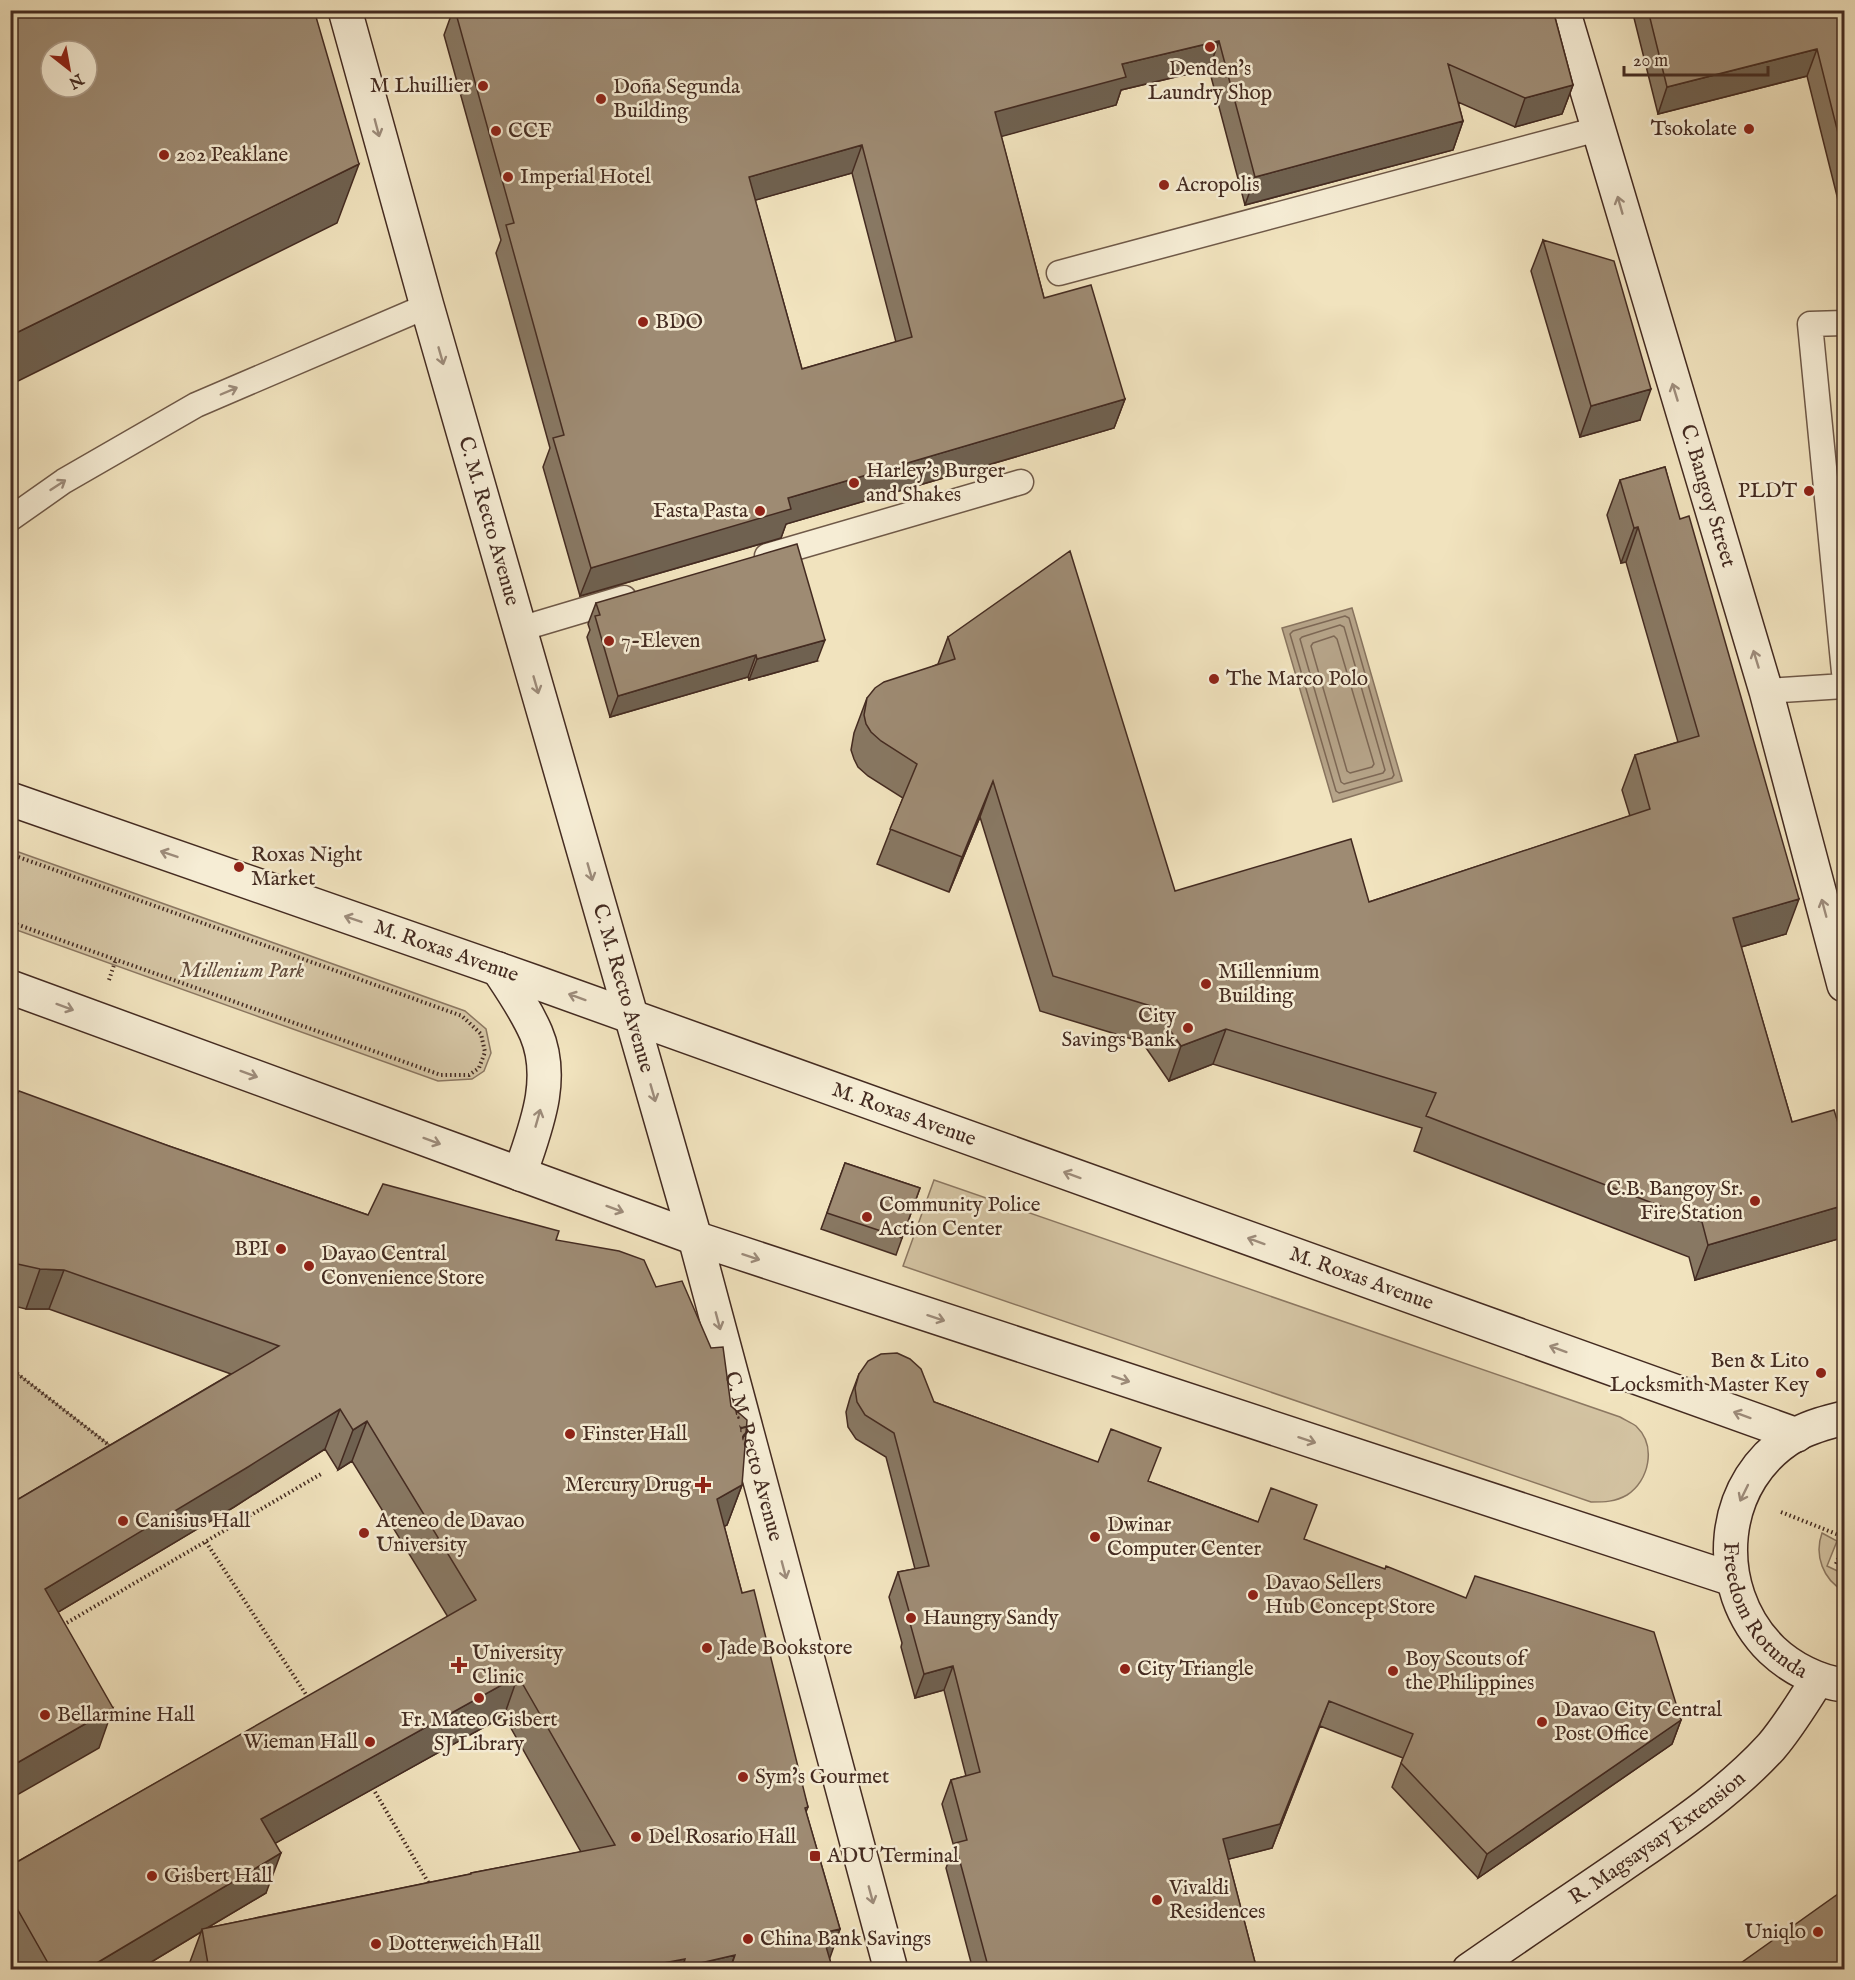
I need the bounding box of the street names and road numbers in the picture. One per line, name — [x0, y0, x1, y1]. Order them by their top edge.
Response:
street label: C. Bangoy Street — [1674, 421, 1742, 571]
street label: C. M. Recto Avenue — [452, 433, 526, 609]
street label: C. M. Recto Avenue — [586, 901, 660, 1076]
street label: M. Roxas Avenue — [370, 913, 523, 989]
street label: M. Roxas Avenue — [828, 1076, 980, 1153]
street label: M. Roxas Avenue — [1286, 1240, 1438, 1317]
street label: C. M. Recto Avenue — [718, 1369, 789, 1545]
street label: Freedom Rotunda — [1717, 1542, 1813, 1686]
street label: R. Magsaysay Extension — [1564, 1765, 1751, 1911]

